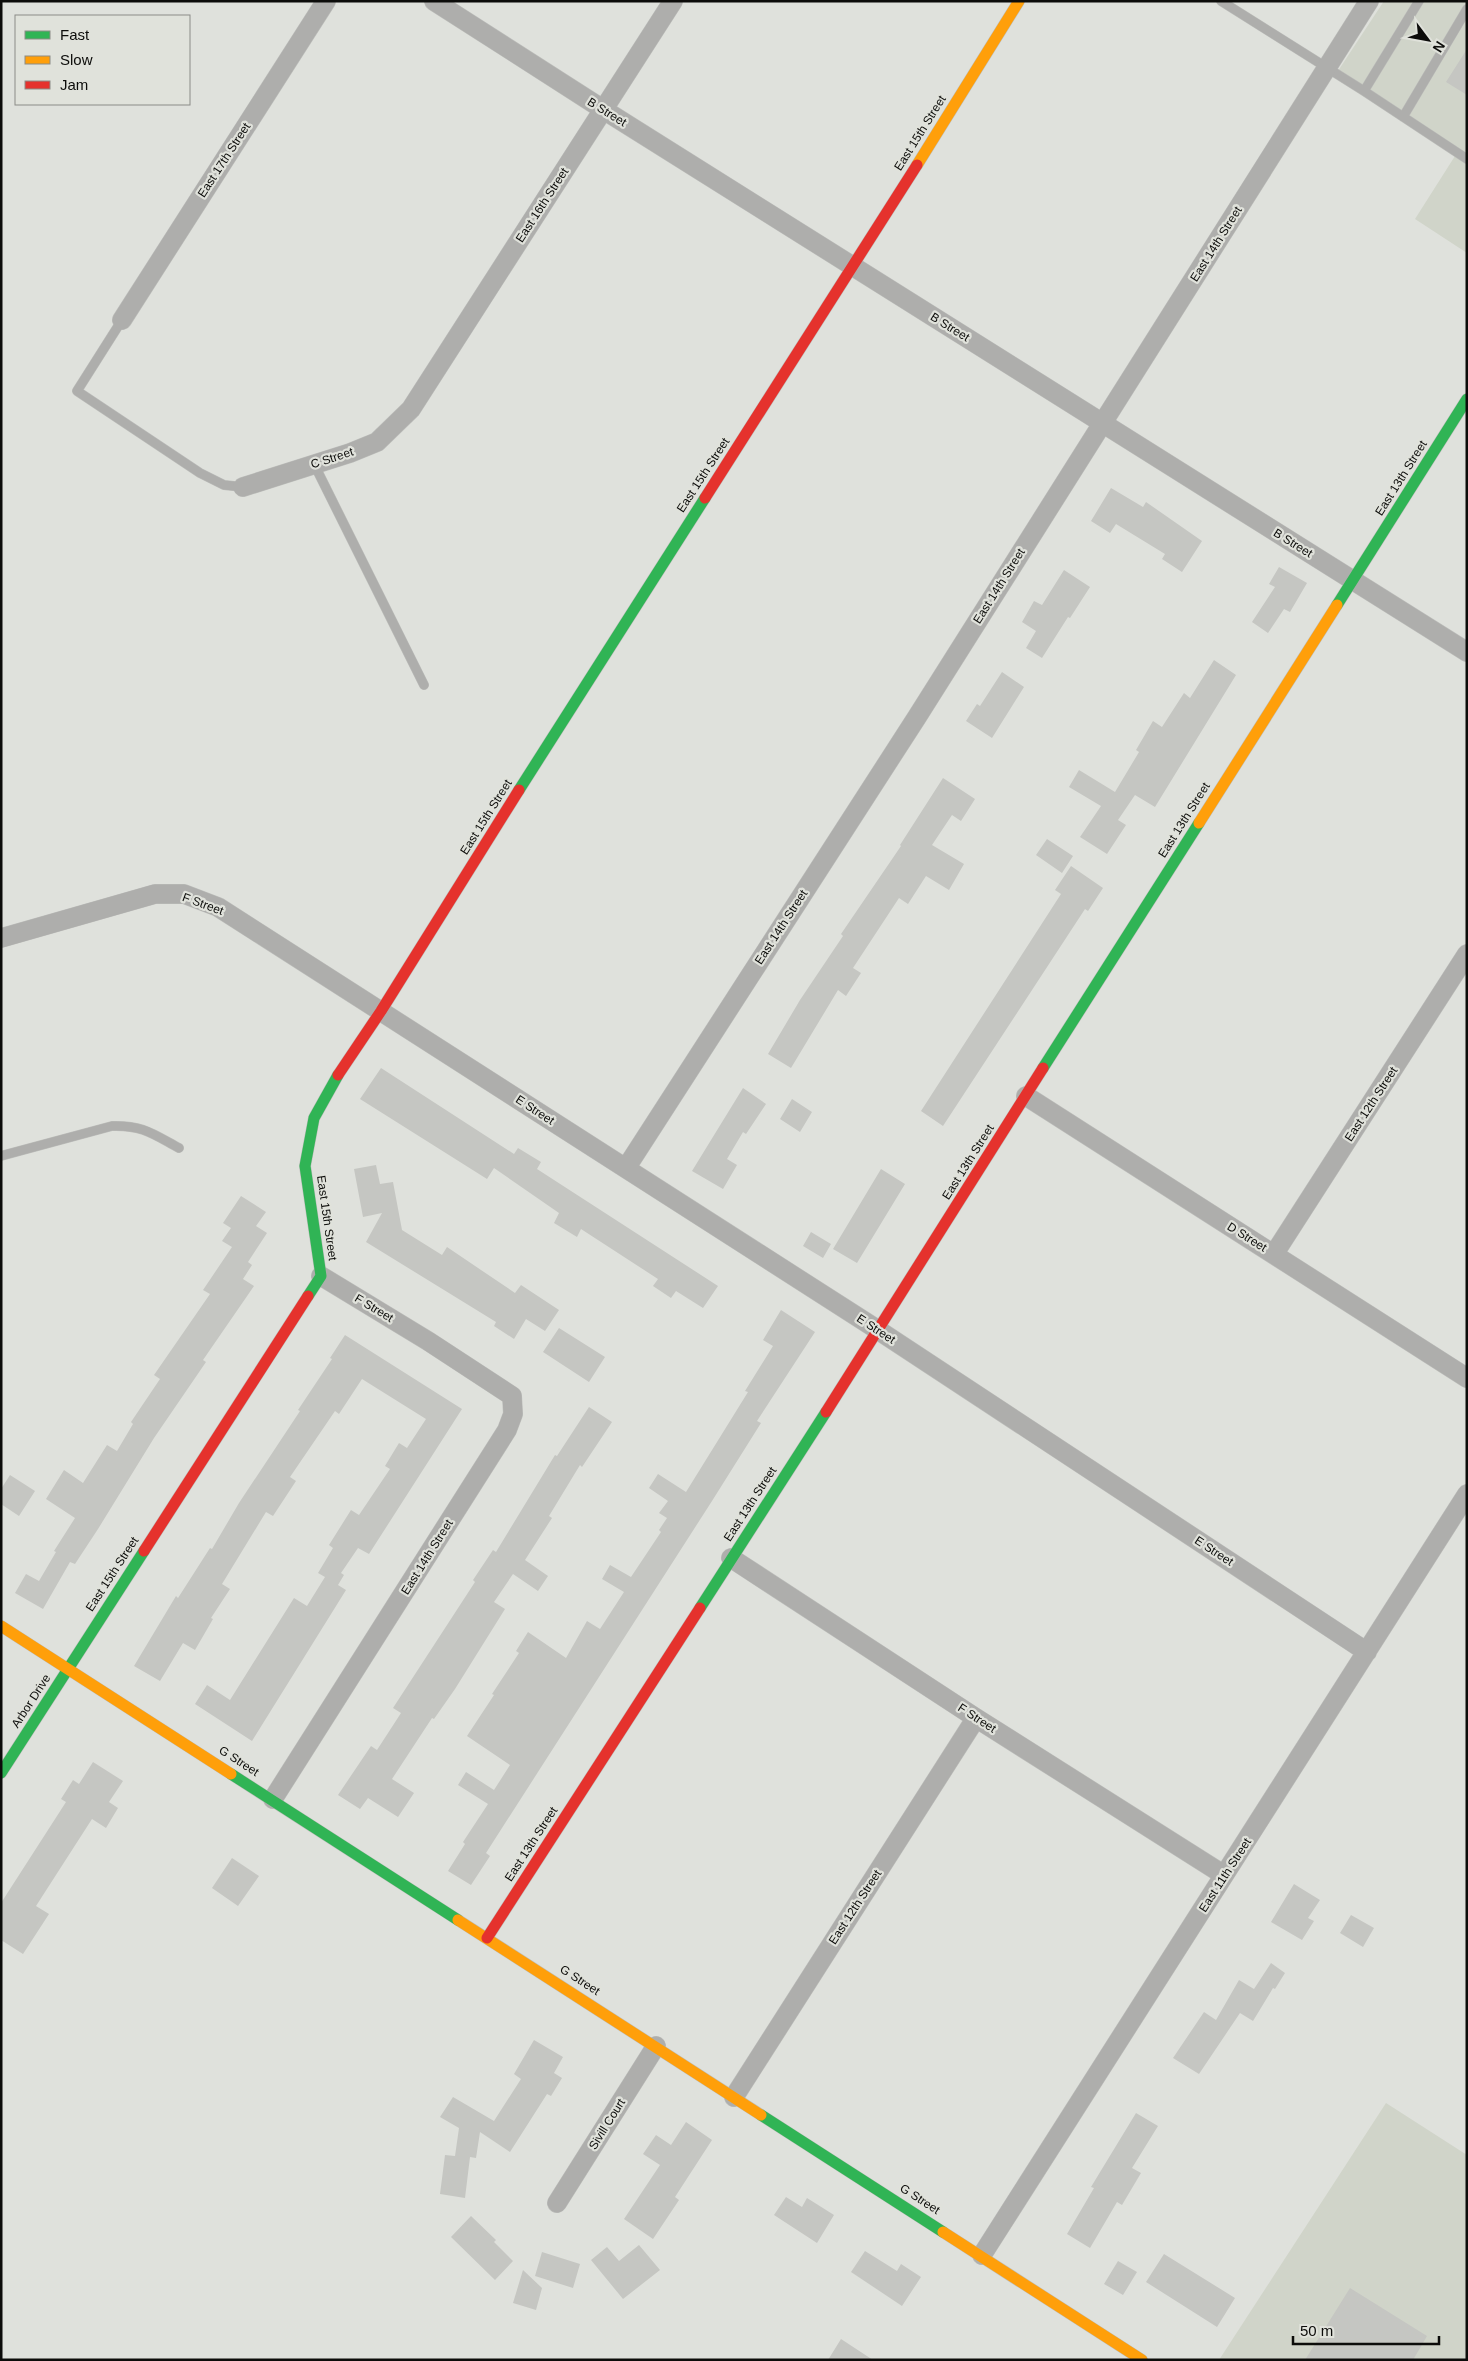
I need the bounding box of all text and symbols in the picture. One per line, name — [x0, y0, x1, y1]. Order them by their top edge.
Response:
legend — [15, 15, 190, 105]
north arrow — [1403, 15, 1453, 65]
text: Fast — [60, 26, 90, 43]
text: N — [1430, 38, 1448, 55]
text: Slow — [60, 51, 93, 68]
text: Jam — [60, 76, 88, 93]
street label: East 15th Street — [891, 92, 949, 173]
street label: B Street — [585, 95, 630, 130]
street label: East 17th Street — [195, 120, 254, 200]
street label: East 16th Street — [513, 165, 572, 245]
street label: East 14th Street — [1187, 203, 1245, 284]
street label: B Street — [928, 310, 973, 345]
street label: East 15th Street — [674, 435, 733, 515]
street label: East 13th Street — [1372, 437, 1430, 518]
street label: C Street — [309, 444, 356, 471]
street label: B Street — [1271, 526, 1316, 561]
street label: East 14th Street — [970, 545, 1028, 626]
street label: East 15th Street — [457, 776, 515, 857]
street label: East 13th Street — [1155, 779, 1213, 860]
street label: East 14th Street — [752, 887, 811, 967]
street label: F Street — [181, 890, 226, 918]
street label: East 12th Street — [1342, 1064, 1401, 1144]
street label: E Street — [513, 1092, 558, 1128]
street label: East 13th Street — [939, 1121, 997, 1202]
street label: East 15th Street — [314, 1174, 340, 1262]
street label: D Street — [1225, 1219, 1270, 1255]
street label: F Street — [352, 1291, 396, 1325]
street label: E Street — [854, 1311, 899, 1347]
street label: East 13th Street — [721, 1464, 780, 1544]
street label: East 14th Street — [398, 1516, 456, 1597]
street label: E Street — [1192, 1533, 1237, 1569]
street label: East 15th Street — [83, 1534, 142, 1614]
street label: Arbor Drive — [9, 1671, 54, 1730]
street label: F Street — [955, 1701, 999, 1736]
street label: G Street — [216, 1743, 262, 1779]
street label: East 13th Street — [502, 1804, 561, 1884]
street label: East 11th Street — [1196, 1835, 1254, 1915]
street label: East 12th Street — [826, 1867, 885, 1947]
street label: G Street — [557, 1962, 603, 1998]
street label: Sivill Court — [586, 2095, 628, 2152]
street label: G Street — [897, 2181, 943, 2217]
scale bar — [1293, 2314, 1439, 2346]
text: 50 m — [1300, 2322, 1333, 2339]

